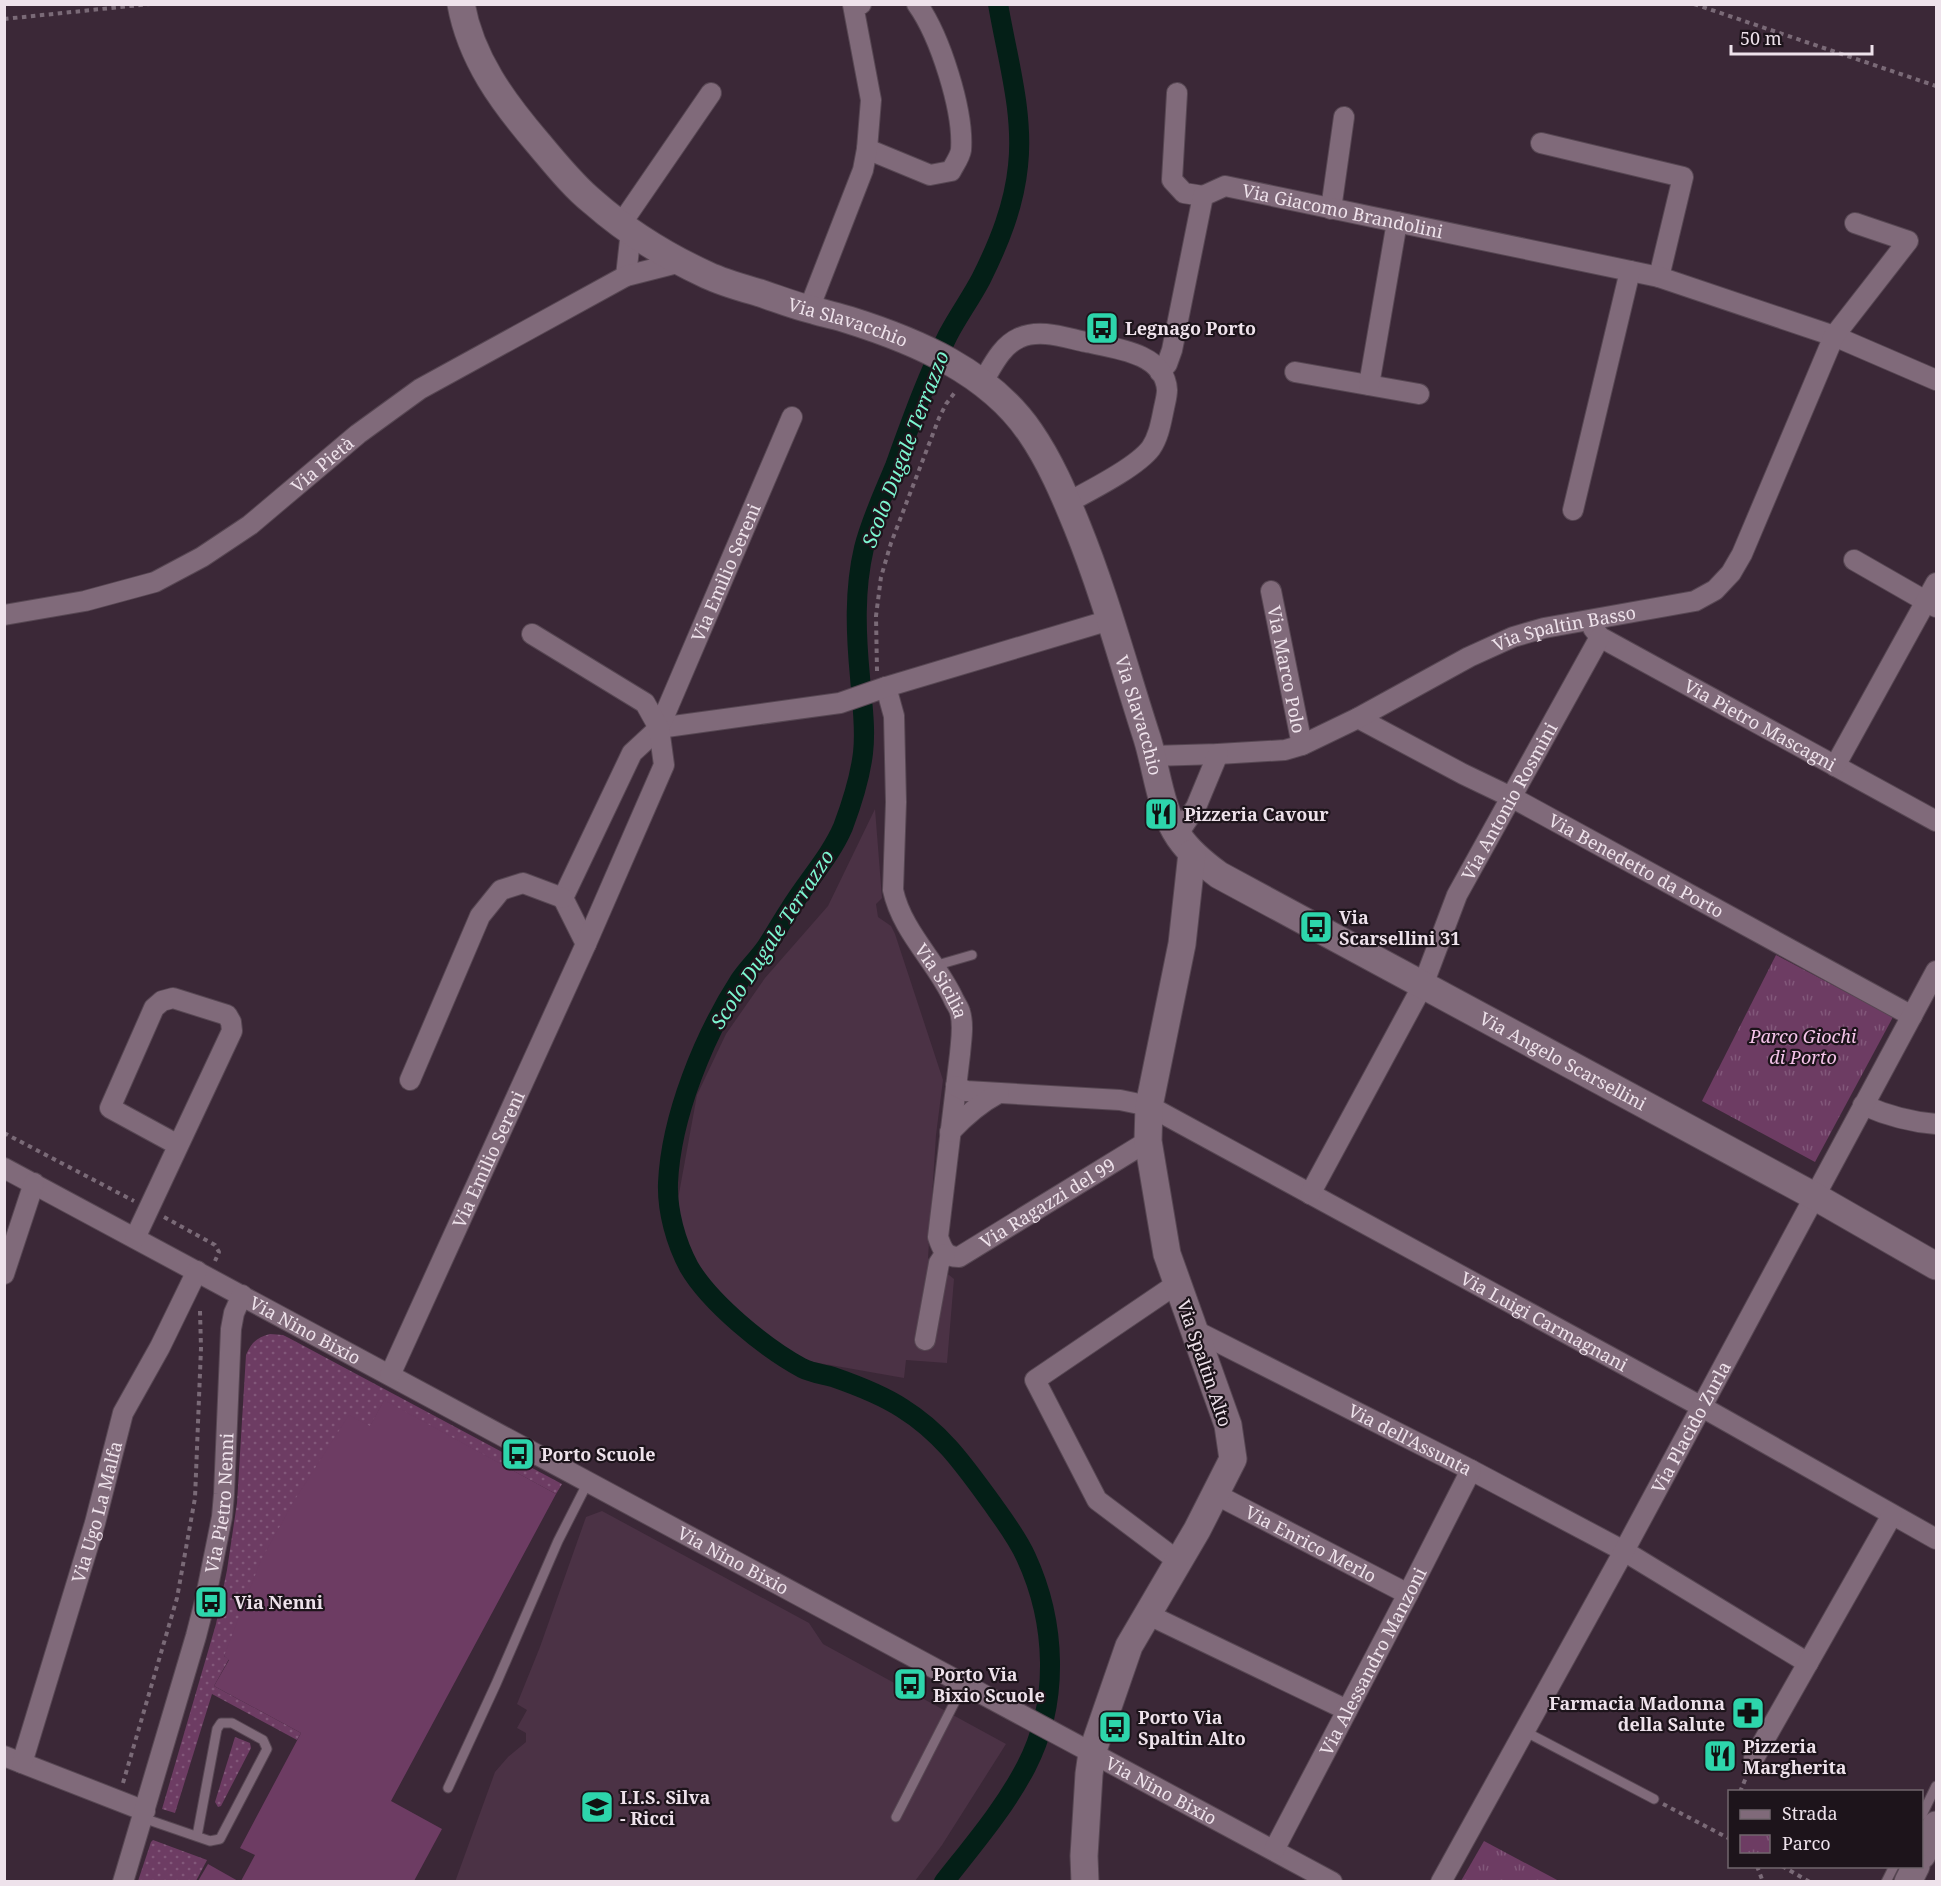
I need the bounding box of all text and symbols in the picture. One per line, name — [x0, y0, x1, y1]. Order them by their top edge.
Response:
scale bar — [1731, 18, 1872, 56]
text: 50 m — [1740, 26, 1782, 50]
street label: Via Giacomo Brandolini — [1240, 178, 1446, 243]
street label: Via Slavacchio — [785, 292, 911, 352]
bus stop icon: Legnago Porto — [1084, 310, 1120, 346]
place label: Legnago Porto — [1125, 316, 1256, 340]
water label: Scolo Dugale Terrazzo — [855, 347, 955, 551]
street label: Via Pietà — [286, 431, 359, 498]
street label: Via Emilio Sereni — [685, 499, 766, 645]
street label: Via Spaltin Basso — [1489, 600, 1638, 657]
street label: Via Marco Polo — [1262, 604, 1311, 735]
street label: Via Slavacchio — [1110, 652, 1168, 778]
street label: Via Pietro Mascagni — [1680, 673, 1841, 776]
street label: Via Antonio Rosmini — [1456, 718, 1562, 884]
restaurant icon: Pizzeria Cavour — [1143, 796, 1179, 832]
place label: Pizzeria Cavour — [1184, 802, 1329, 826]
street label: Via Benedetto da Porto — [1544, 808, 1728, 923]
water label: Scolo Dugale Terrazzo — [704, 844, 840, 1034]
place label: Via Scarsellini 31 — [1339, 905, 1460, 950]
bus stop icon: Via Scarsellini 31 — [1298, 909, 1334, 945]
street label: Via Sicilia — [910, 938, 973, 1021]
street label: Via Angelo Scarsellini — [1475, 1006, 1651, 1116]
park label: Parco Giochi di Porto — [1748, 1024, 1857, 1069]
street label: Via Emilio Sereni — [447, 1087, 530, 1232]
street label: Via Ragazzi del 99 — [975, 1152, 1119, 1253]
street label: Via Luigi Carmagnani — [1456, 1266, 1632, 1376]
street label: Via Nino Bixio — [245, 1290, 365, 1370]
street label: Via Spaltin Alto — [1172, 1296, 1238, 1430]
street label: Via Placido Zurla — [1645, 1357, 1736, 1497]
street label: Via dell'Assunta — [1344, 1398, 1476, 1481]
street label: Via Pietro Nenni — [199, 1432, 239, 1575]
bus stop icon: Porto Scuole — [500, 1436, 536, 1472]
street label: Via Ugo La Malfa — [66, 1439, 127, 1586]
place label: Porto Scuole — [541, 1442, 656, 1466]
street label: Via Enrico Merlo — [1241, 1500, 1381, 1588]
street label: Via Nino Bixio — [673, 1520, 793, 1600]
street label: Via Alessandro Manzoni — [1314, 1563, 1432, 1759]
bus stop icon: Via Nenni — [193, 1584, 229, 1620]
place label: Via Nenni — [234, 1590, 324, 1614]
place label: Porto Via Bixio Scuole — [933, 1662, 1045, 1707]
bus stop icon: Porto Via Bixio Scuole — [892, 1666, 928, 1702]
place label: Farmacia Madonna della Salute — [1549, 1691, 1725, 1736]
pharmacy icon: Farmacia Madonna della Salute — [1730, 1695, 1766, 1731]
place label: Porto Via Spaltin Alto — [1138, 1705, 1246, 1750]
bus stop icon: Porto Via Spaltin Alto — [1097, 1709, 1133, 1745]
place label: Pizzeria Margherita — [1743, 1734, 1847, 1779]
restaurant icon: Pizzeria Margherita — [1702, 1738, 1738, 1774]
street label: Via Nino Bixio — [1101, 1751, 1221, 1830]
place label: I.I.S. Silva - Ricci — [620, 1785, 710, 1830]
school or university icon: I.I.S. Silva - Ricci — [579, 1789, 615, 1825]
legend — [1728, 1790, 1923, 1868]
text: Strada — [1782, 1801, 1838, 1825]
text: Parco — [1782, 1831, 1831, 1855]

